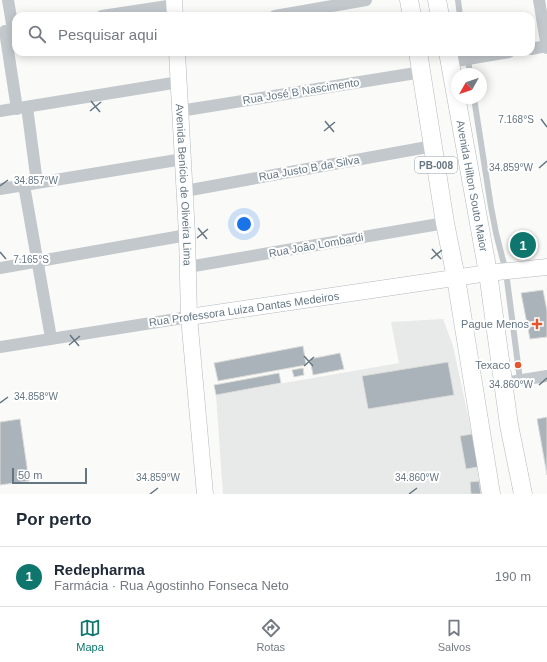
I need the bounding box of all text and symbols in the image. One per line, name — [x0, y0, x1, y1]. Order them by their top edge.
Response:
search box — [12, 12, 535, 56]
icon: search — [26, 23, 48, 45]
text: Pesquisar aqui — [58, 26, 157, 43]
north arrow — [451, 68, 487, 104]
street label: Rua José B Nascimento — [242, 76, 360, 106]
street label: Avenida Benício de Oliveira Lima — [174, 104, 194, 267]
text: 7.168°S — [498, 114, 534, 125]
street label: Avenida Hilton Souto Maior — [454, 119, 490, 253]
street label: Rua Justo B da Silva — [258, 153, 361, 183]
road number: PB-008 — [415, 157, 457, 173]
text: 34.859°W — [489, 162, 534, 173]
text: 34.857°W — [14, 175, 59, 186]
your location — [234, 214, 254, 234]
pin: 1 — [510, 230, 536, 260]
street label: Rua João Lombardi — [268, 231, 364, 259]
text: 7.165°S — [13, 254, 49, 265]
street label: Rua Professora Luiza Dantas Medeiros — [148, 290, 340, 328]
place label: Pague Menos — [461, 318, 529, 330]
marker: Pague Menos — [532, 319, 542, 329]
place label: Texaco — [475, 359, 510, 371]
marker: Texaco — [513, 360, 523, 370]
text: 34.860°W — [489, 379, 534, 390]
text: 34.858°W — [14, 391, 59, 402]
scale bar — [12, 466, 87, 485]
text: 50 m — [18, 469, 42, 481]
text: 34.859°W — [136, 472, 181, 483]
text: 34.860°W — [395, 472, 440, 483]
text: Por perto — [16, 510, 92, 529]
text: Redepharma — [54, 561, 145, 578]
text: 1 — [25, 569, 33, 584]
text: 190 m — [495, 569, 531, 584]
text: Farmácia · Rua Agostinho Fonseca Neto — [54, 578, 289, 593]
tab: Mapa — [76, 617, 104, 653]
tab: Rotas — [256, 617, 285, 653]
tab: Salvos — [438, 617, 471, 653]

